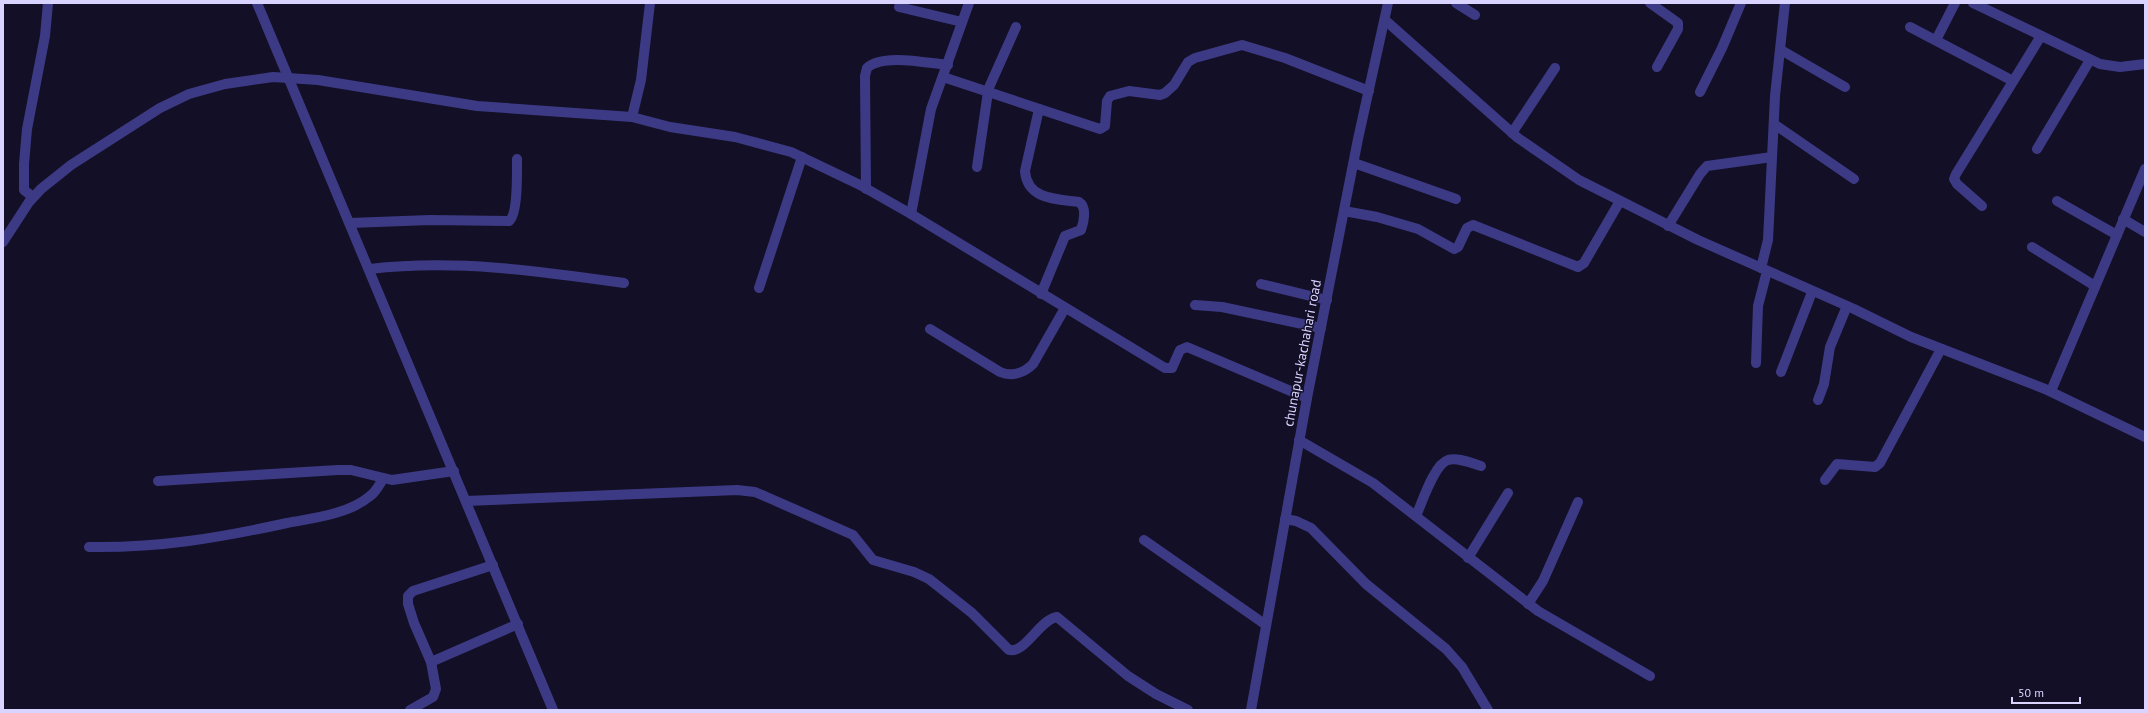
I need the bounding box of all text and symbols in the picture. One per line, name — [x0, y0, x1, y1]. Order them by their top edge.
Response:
street label: chunapur-kachahari road — [1279, 278, 1325, 428]
scale bar — [2012, 679, 2080, 705]
text: 50 m — [2018, 685, 2044, 700]

